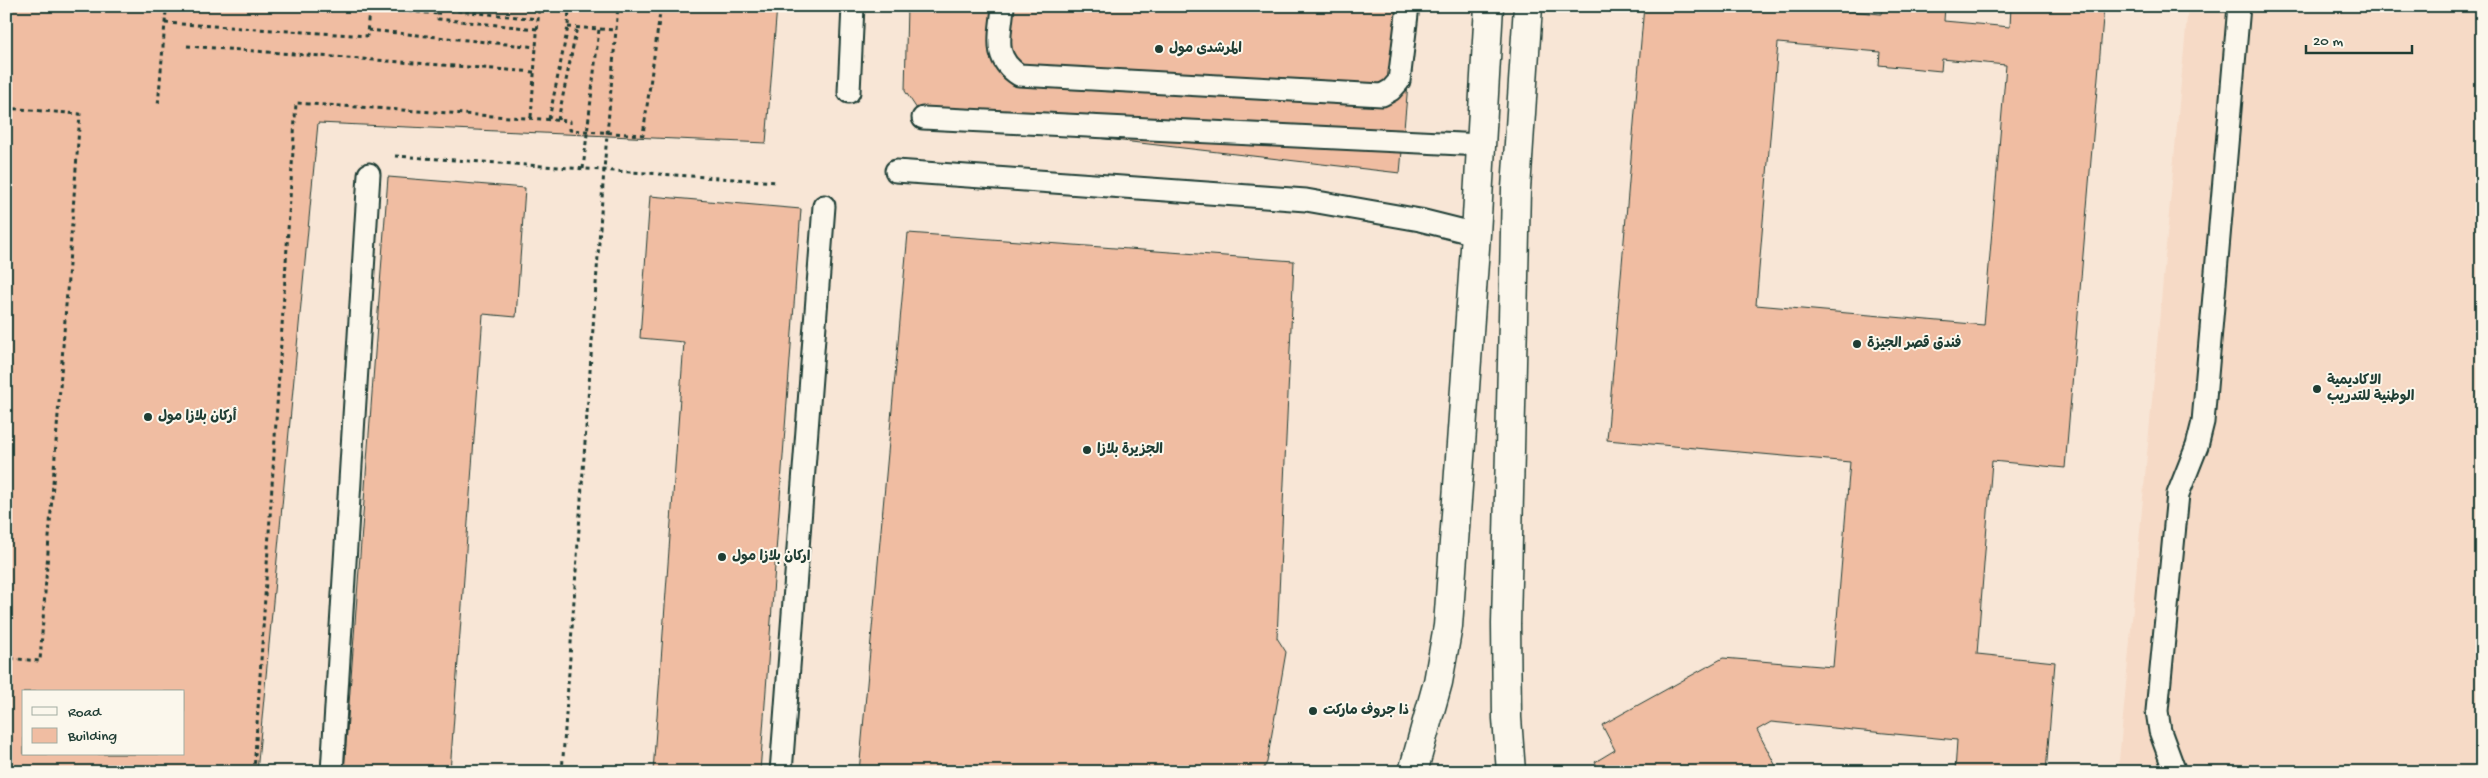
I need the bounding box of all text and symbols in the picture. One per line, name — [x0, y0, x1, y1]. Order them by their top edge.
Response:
scale bar — [2306, 22, 2412, 54]
text: 20 m — [2313, 33, 2343, 51]
place label: المرشدى مول — [1169, 41, 1242, 58]
marker: المرشدى مول — [1153, 43, 1165, 55]
place label: فندق قصر الجيزة — [1867, 334, 1961, 353]
marker: فندق قصر الجيزة — [1851, 338, 1863, 350]
place label: الاكاديمية الوطنية للتدريب — [2327, 373, 2415, 406]
marker: الاكاديمية الوطنية للتدريب — [2311, 383, 2323, 395]
place label: أركان بلازا مول — [158, 406, 237, 426]
marker: أركان بلازا مول — [142, 411, 154, 423]
place label: الجزيرة بلازا — [1097, 442, 1163, 459]
marker: الجزيرة بلازا — [1081, 444, 1093, 456]
place label: اركان بلازا مول — [732, 549, 811, 566]
marker: اركان بلازا مول — [716, 551, 728, 563]
legend — [22, 690, 185, 756]
place label: ذا جروف ماركت — [1323, 702, 1409, 720]
text: Road — [68, 704, 102, 722]
marker: ذا جروف ماركت — [1307, 705, 1319, 717]
text: Building — [67, 728, 117, 746]

